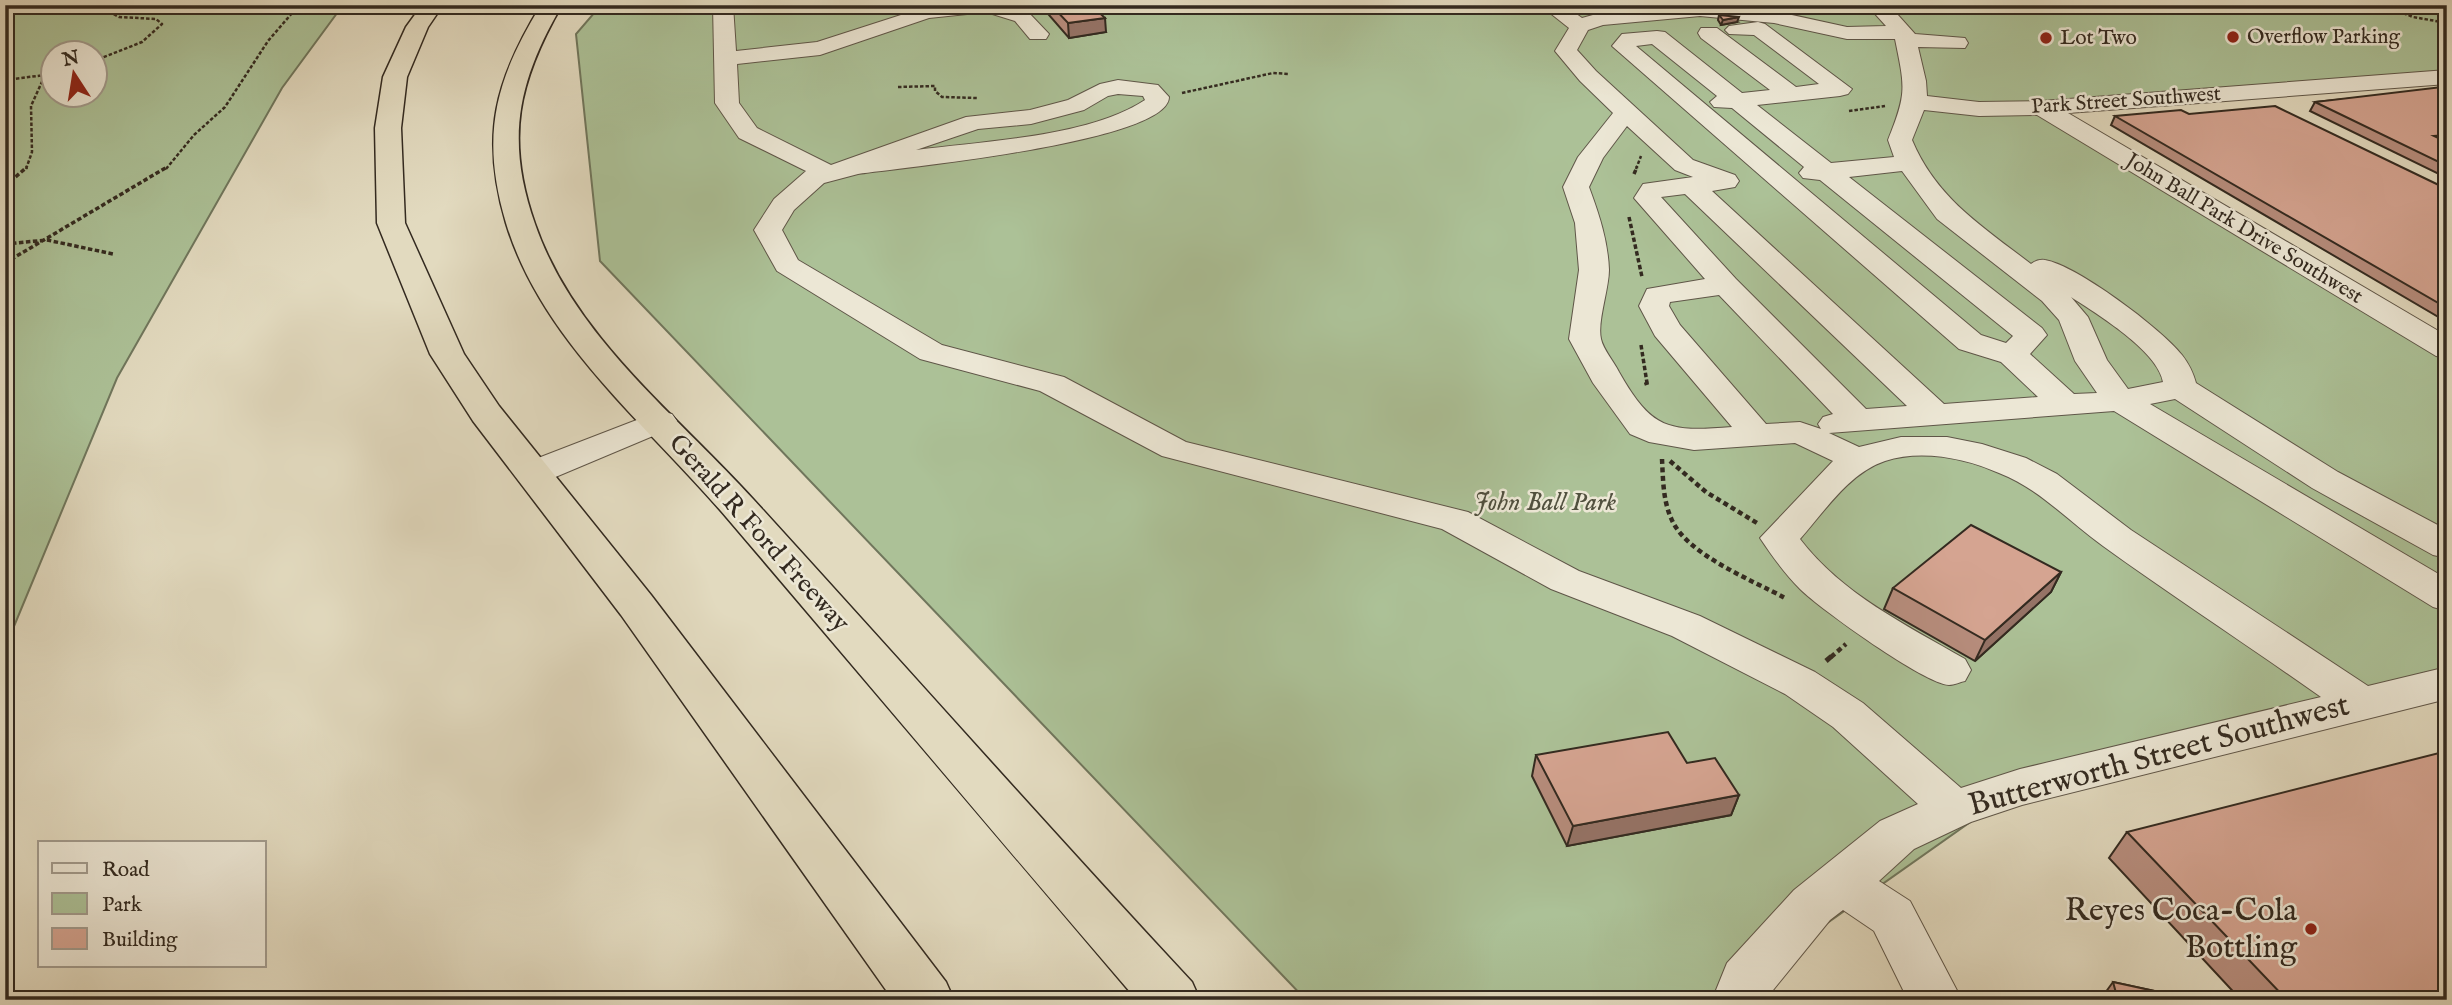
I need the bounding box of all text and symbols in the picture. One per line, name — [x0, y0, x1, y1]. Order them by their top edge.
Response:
place label: Overflow Parking — [2247, 24, 2401, 51]
place label: Lot Two — [2060, 25, 2137, 52]
marker: Overflow Parking — [2225, 29, 2241, 45]
marker: Lot Two — [2038, 30, 2054, 46]
north arrow — [38, 38, 108, 108]
text: N — [59, 46, 82, 73]
street label: Park Street Southwest — [2030, 81, 2222, 121]
street label: John Ball Park Drive Southwest — [2119, 146, 2368, 311]
street label: Gerald R Ford Freeway — [661, 427, 857, 639]
park label: John Ball Park — [1474, 486, 1617, 519]
street label: Butterworth Street Southwest — [1964, 685, 2354, 827]
legend — [38, 841, 266, 967]
text: Road — [102, 857, 150, 884]
place label: Reyes Coca-Cola Bottling — [2065, 891, 2298, 969]
text: Park — [102, 892, 143, 919]
marker: Reyes Coca-Cola Bottling — [2303, 921, 2319, 937]
text: Building — [102, 927, 178, 954]

